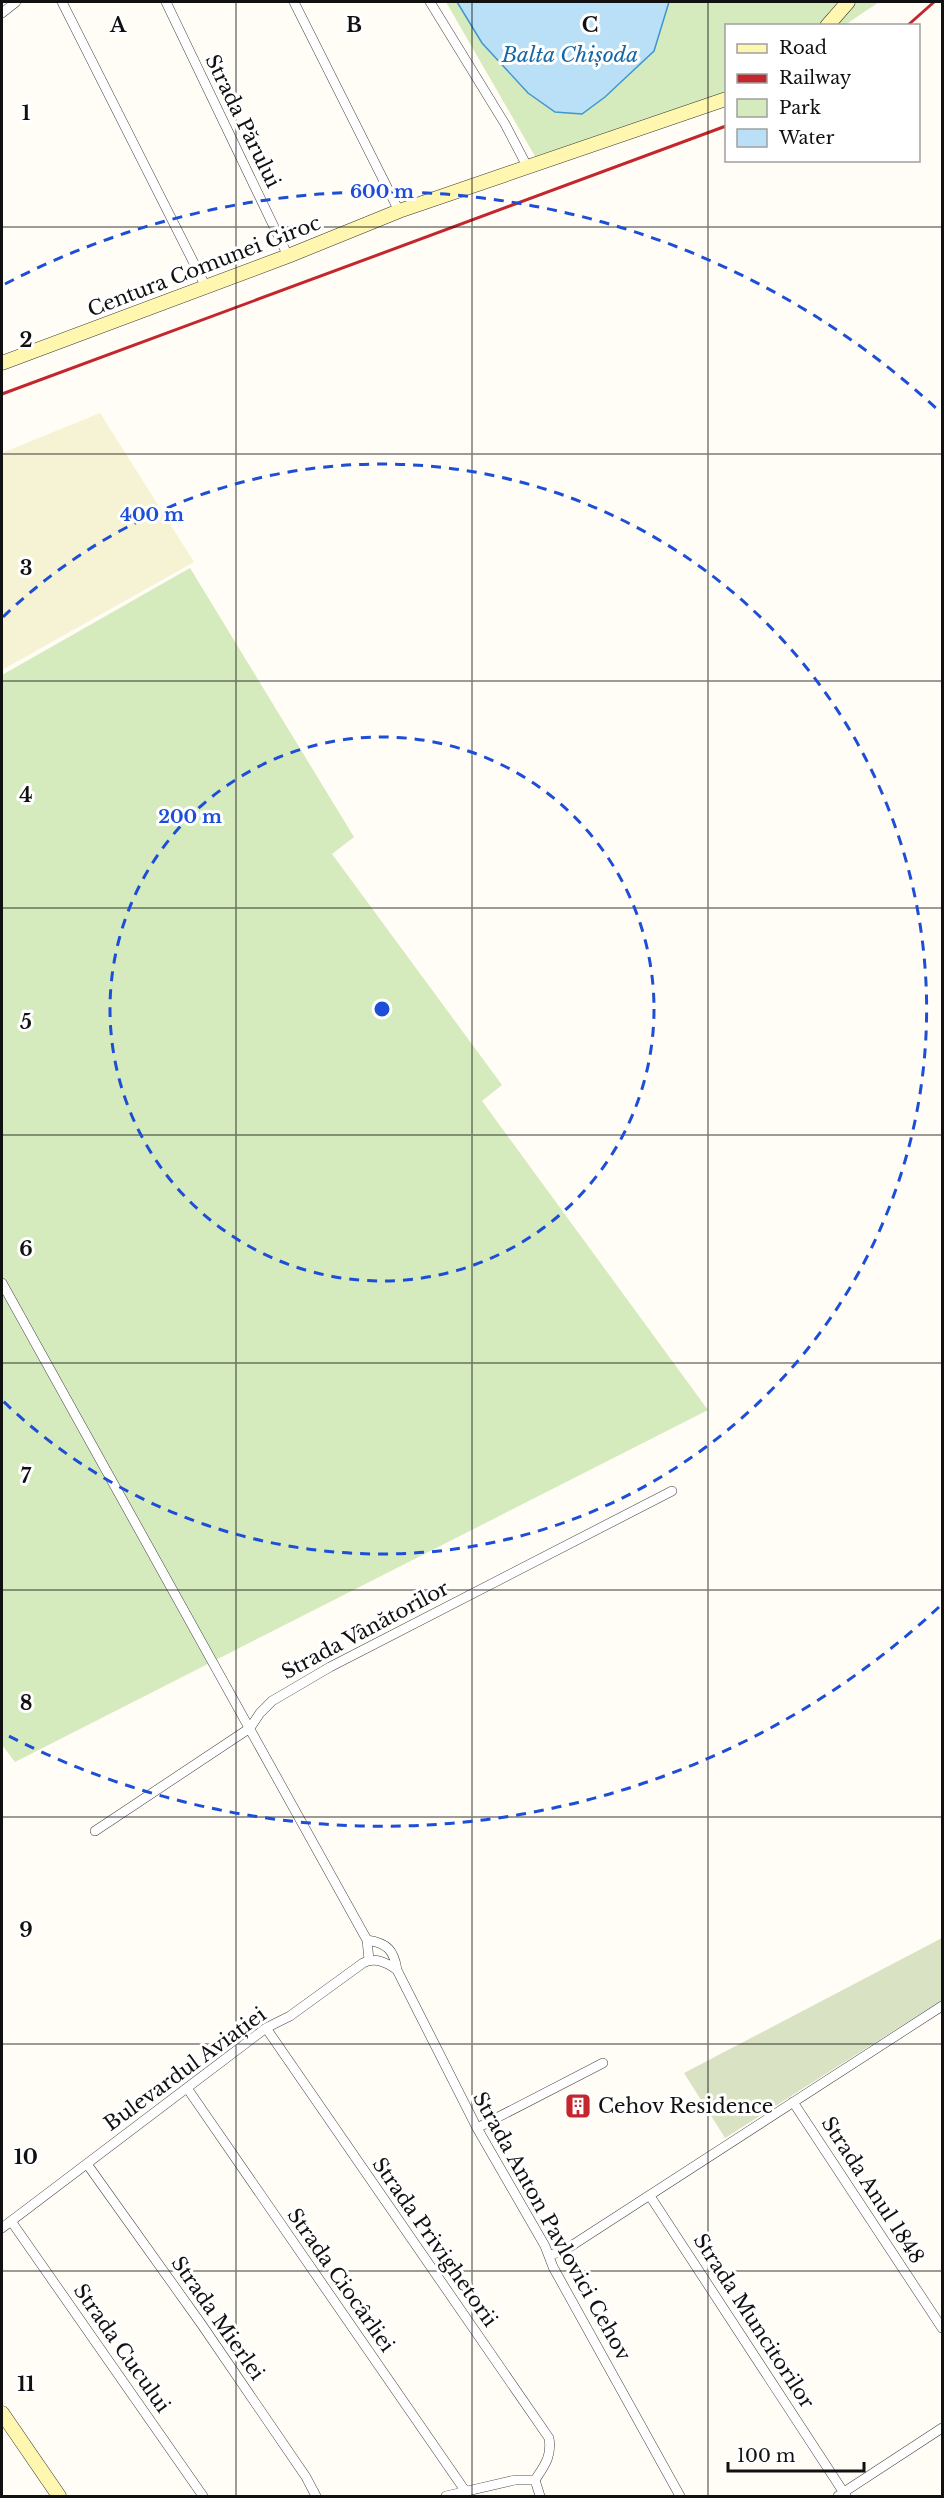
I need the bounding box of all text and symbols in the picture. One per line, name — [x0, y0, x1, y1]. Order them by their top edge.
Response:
text: A — [109, 13, 127, 37]
text: B — [346, 13, 362, 37]
text: C — [582, 13, 598, 37]
legend — [725, 24, 920, 162]
text: Road — [779, 37, 827, 59]
water label: Balta Chișoda — [501, 42, 638, 68]
street label: Strada Părului — [200, 50, 286, 192]
text: Railway — [779, 67, 852, 89]
text: Park — [779, 97, 821, 119]
text: 1 — [22, 101, 31, 125]
text: Water — [778, 127, 835, 149]
text: 600 m — [350, 181, 414, 203]
street label: Centura Comunei Giroc — [84, 210, 324, 322]
text: 2 — [19, 328, 33, 352]
text: 400 m — [120, 504, 184, 526]
text: 3 — [20, 556, 32, 580]
text: 4 — [19, 783, 33, 807]
text: 200 m — [158, 806, 222, 828]
centre of rings — [372, 999, 392, 1019]
text: 5 — [20, 1010, 32, 1034]
text: 6 — [19, 1237, 33, 1261]
text: 7 — [21, 1464, 32, 1488]
street label: Strada Vânătorilor — [277, 1576, 453, 1684]
text: 8 — [20, 1691, 32, 1715]
text: 9 — [19, 1918, 33, 1942]
street label: Bulevardul Aviației — [99, 2002, 271, 2137]
street label: Strada Anton Pavlovici Cehov — [468, 2087, 636, 2365]
building icon: Cehov Residence — [563, 2091, 593, 2121]
place label: Cehov Residence — [598, 2094, 773, 2118]
street label: Strada Anul 1848 — [817, 2112, 929, 2268]
text: 10 — [14, 2145, 38, 2169]
street label: Strada Privighetorii — [367, 2153, 503, 2331]
street label: Strada Ciocârliei — [282, 2204, 400, 2357]
street label: Strada Muncitorilor — [689, 2229, 820, 2413]
street label: Strada Mierlei — [166, 2252, 270, 2385]
street label: Strada Cucului — [69, 2279, 175, 2417]
text: 11 — [17, 2372, 35, 2396]
scale bar — [728, 2435, 864, 2473]
text: 100 m — [737, 2445, 795, 2467]

